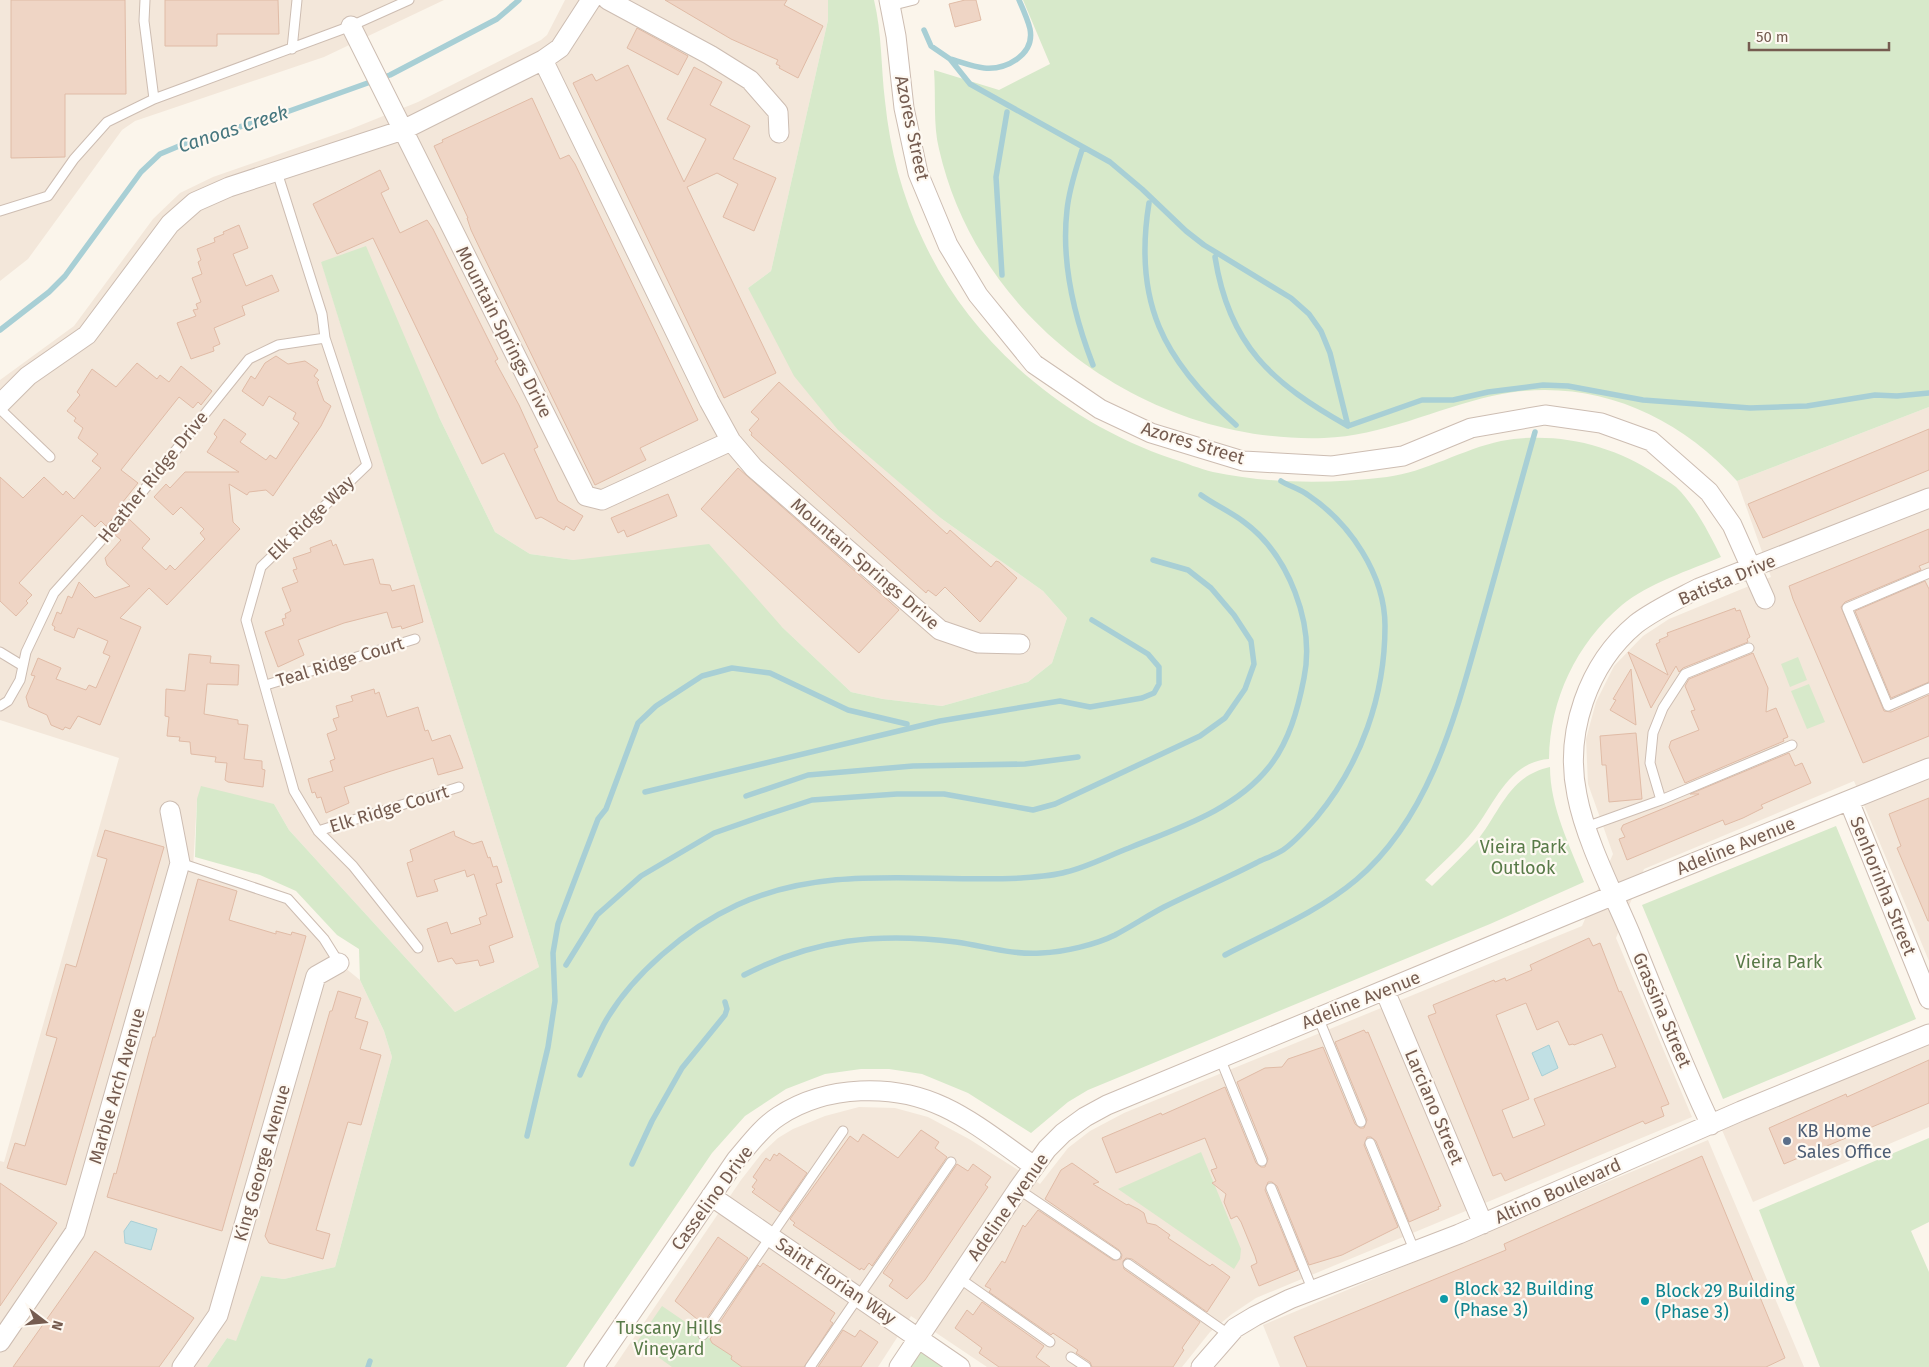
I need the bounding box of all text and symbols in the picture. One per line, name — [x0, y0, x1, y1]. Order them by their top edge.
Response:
scale bar — [1749, 20, 1889, 52]
text: 50 m — [1756, 28, 1789, 46]
street label: Azores Street — [890, 73, 934, 183]
water label: Canoas Creek — [175, 100, 291, 158]
street label: Mountain Springs Drive — [451, 242, 557, 422]
street label: Heather Ridge Drive — [93, 407, 213, 547]
street label: Azores Street — [1139, 417, 1248, 469]
street label: Elk Ridge Way — [263, 471, 359, 565]
street label: Mountain Springs Drive — [786, 493, 944, 635]
street label: Batista Drive — [1675, 550, 1779, 610]
street label: Teal Ridge Court — [274, 632, 407, 692]
street label: Elk Ridge Court — [327, 780, 452, 838]
street label: Adeline Avenue — [1673, 812, 1799, 880]
street label: Senhorinha Street — [1845, 813, 1921, 959]
park label: Vieira Park Outlook — [1480, 836, 1567, 879]
street label: Grassina Street — [1628, 949, 1696, 1071]
park label: Vieira Park — [1736, 951, 1823, 973]
street label: Adeline Avenue — [1298, 966, 1424, 1034]
street label: Marble Arch Avenue — [84, 1005, 150, 1167]
street label: Larciano Street — [1400, 1046, 1468, 1168]
street label: King George Avenue — [229, 1082, 295, 1244]
place label: KB Home Sales Office — [1797, 1120, 1891, 1163]
marker: KB Home Sales Office — [1781, 1135, 1793, 1147]
street label: Casselino Drive — [667, 1141, 757, 1255]
street label: Adeline Avenue — [963, 1149, 1053, 1265]
street label: Altino Boulevard — [1492, 1153, 1624, 1229]
street label: Saint Florian Way — [772, 1233, 901, 1330]
place label: Block 32 Building (Phase 3) — [1454, 1278, 1594, 1321]
place label: Block 29 Building (Phase 3) — [1655, 1280, 1795, 1323]
marker: Block 32 Building (Phase 3) — [1438, 1293, 1450, 1305]
marker: Block 29 Building (Phase 3) — [1639, 1295, 1651, 1307]
north arrow — [20, 1297, 70, 1347]
park label: Tuscany Hills Vineyard — [616, 1317, 722, 1360]
text: N — [48, 1319, 66, 1332]

